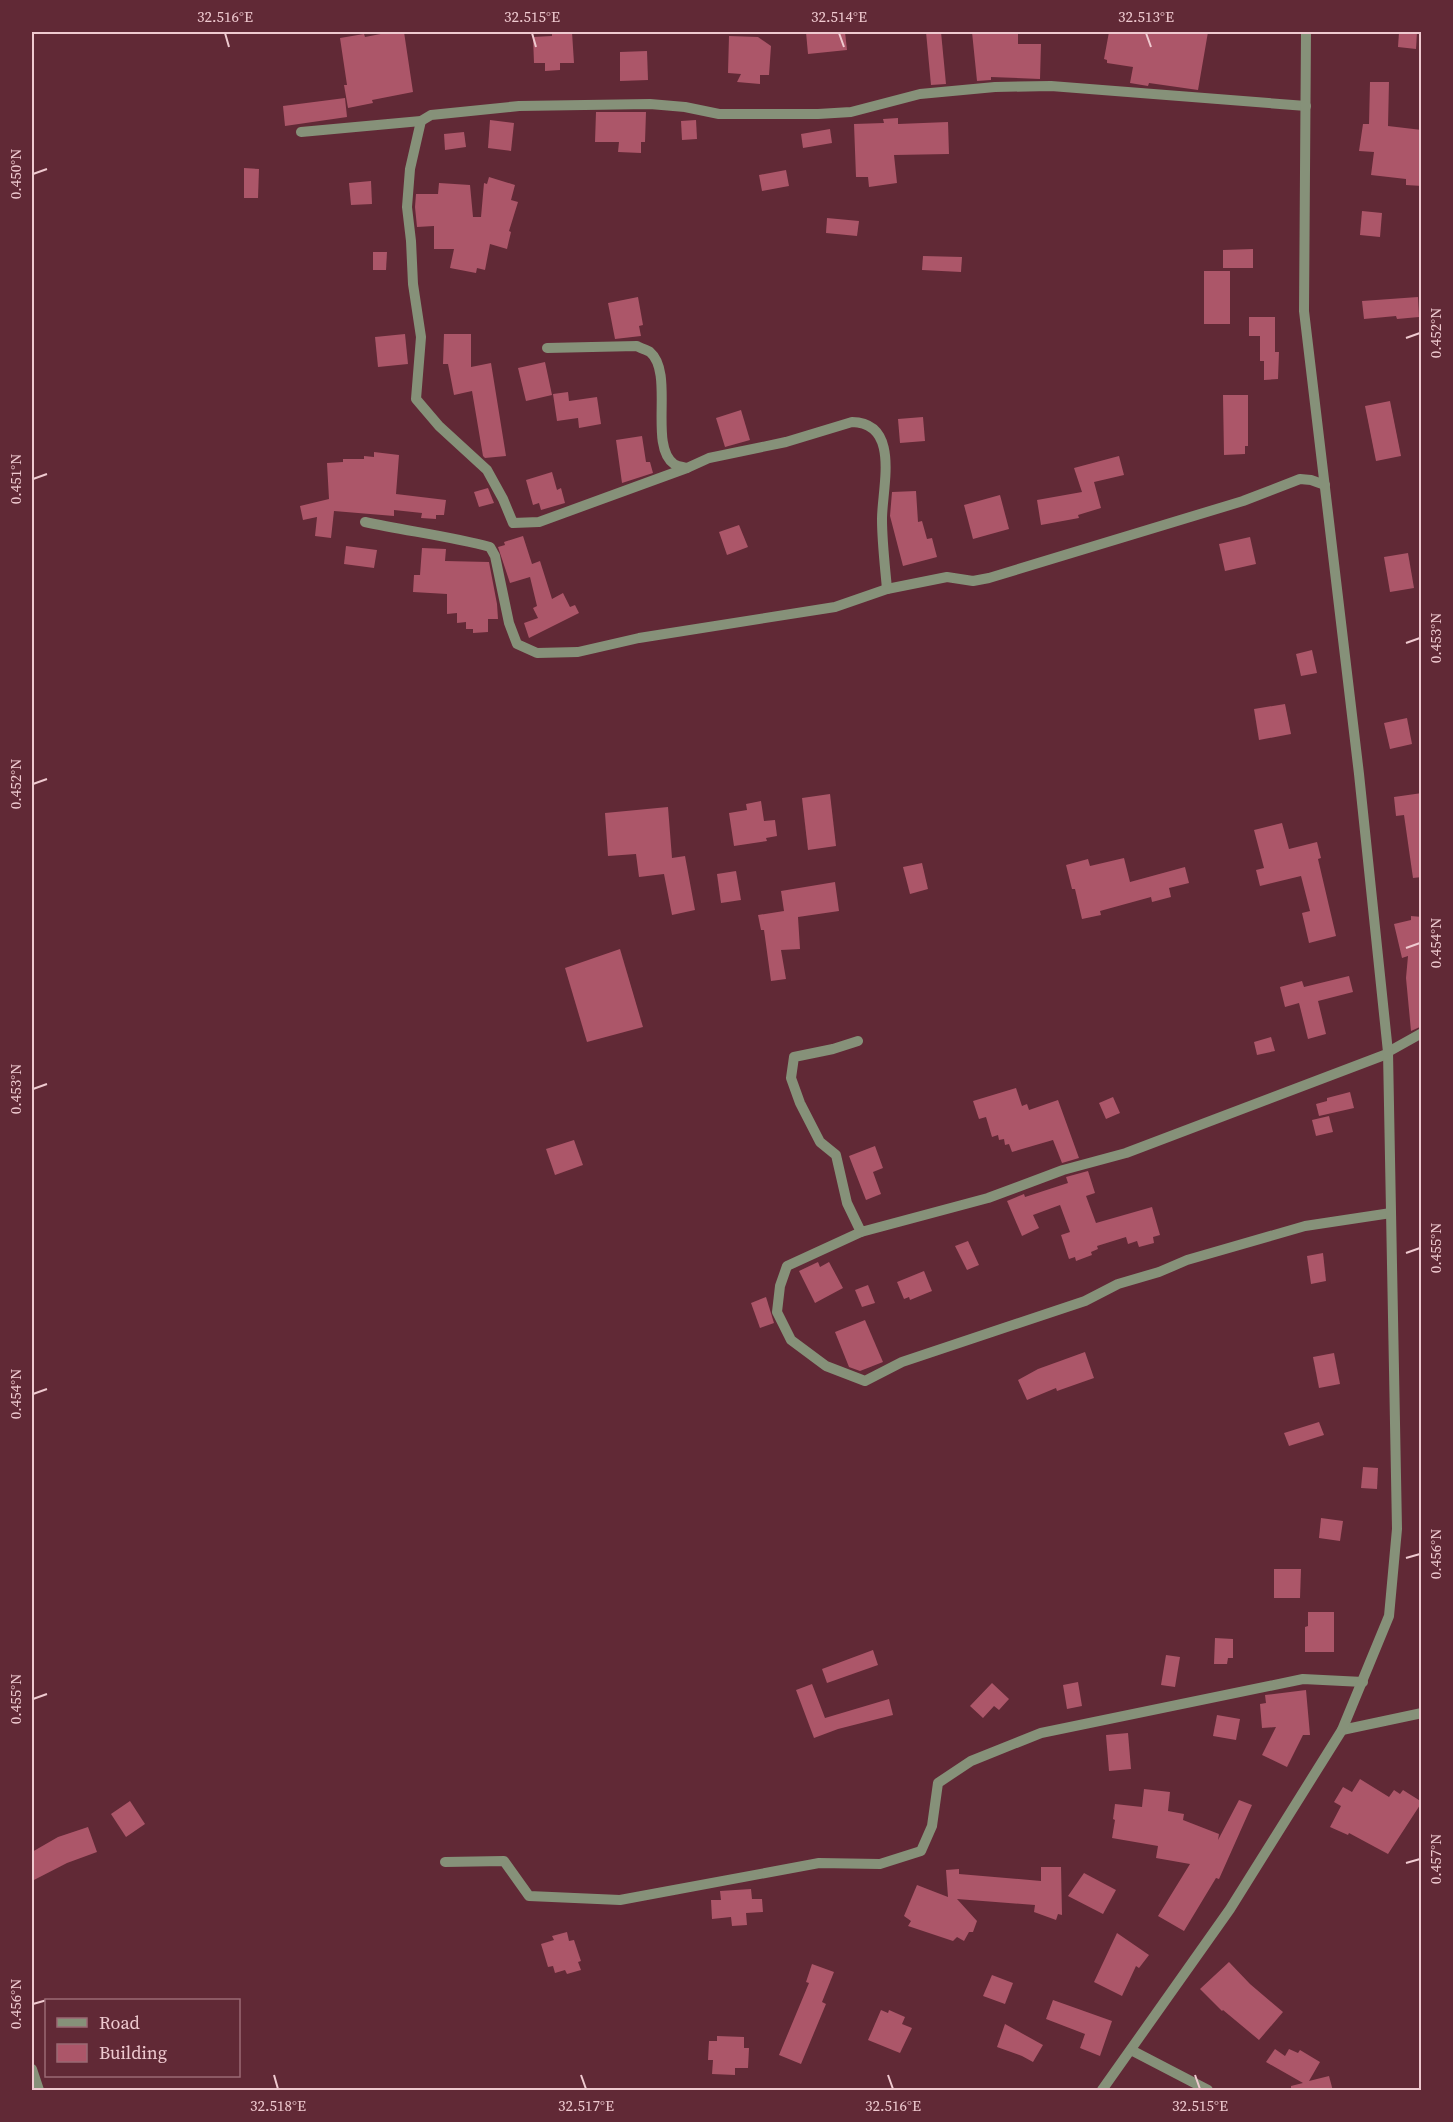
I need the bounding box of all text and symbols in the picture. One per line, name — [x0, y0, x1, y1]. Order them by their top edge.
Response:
text: 32.516°E — [197, 6, 253, 27]
text: 32.515°E — [504, 6, 560, 27]
text: 32.514°E — [811, 6, 867, 27]
text: 32.513°E — [1118, 6, 1174, 27]
text: 0.450°N — [5, 149, 26, 199]
text: 0.452°N — [1425, 308, 1446, 358]
text: 0.451°N — [5, 454, 26, 504]
text: 0.453°N — [1425, 613, 1446, 663]
text: 0.452°N — [5, 759, 26, 809]
text: 0.454°N — [1425, 918, 1446, 968]
text: 0.453°N — [5, 1064, 26, 1114]
text: 0.455°N — [1425, 1223, 1446, 1273]
text: 0.454°N — [5, 1369, 26, 1419]
text: 0.456°N — [1425, 1529, 1446, 1579]
text: 0.455°N — [5, 1674, 26, 1724]
text: 0.457°N — [1425, 1834, 1446, 1884]
text: 0.456°N — [5, 1979, 26, 2029]
legend — [45, 1999, 240, 2077]
text: Road — [99, 2010, 140, 2035]
text: Building — [99, 2040, 167, 2065]
text: 32.518°E — [250, 2095, 306, 2116]
text: 32.517°E — [558, 2095, 614, 2116]
text: 32.516°E — [865, 2095, 921, 2116]
text: 32.515°E — [1172, 2095, 1228, 2116]

